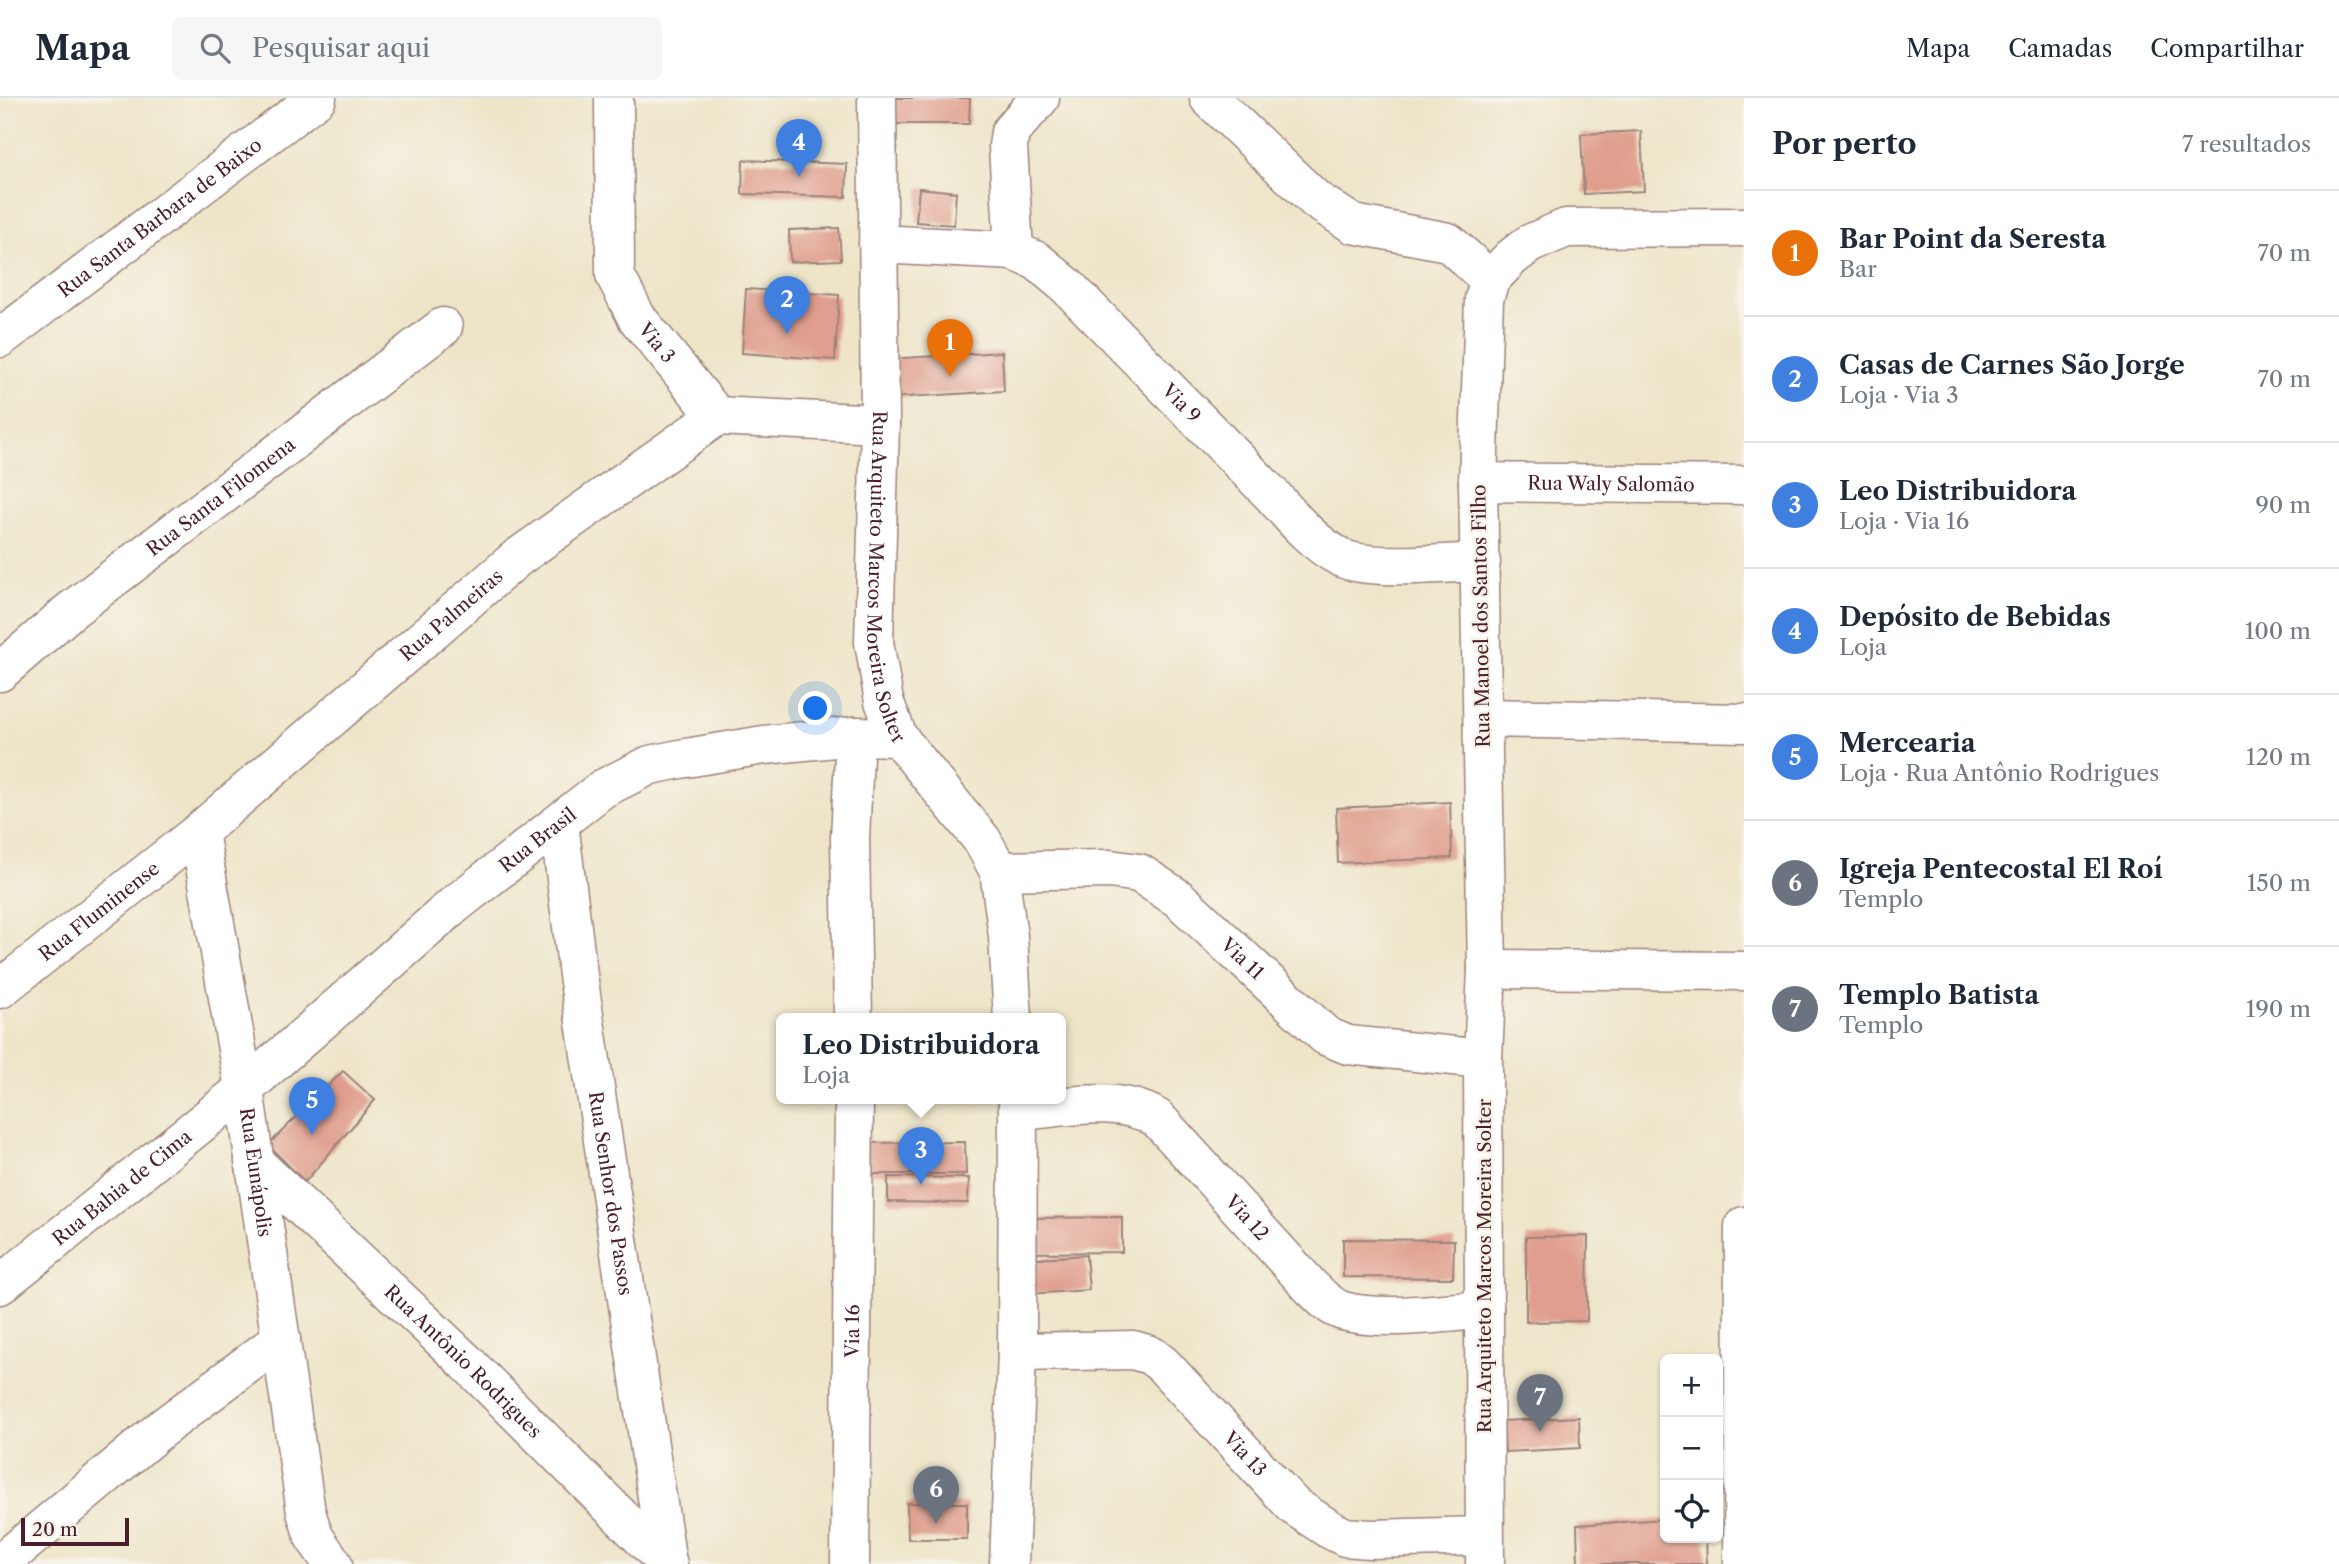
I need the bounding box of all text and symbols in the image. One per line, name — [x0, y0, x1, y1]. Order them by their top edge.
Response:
search box — [172, 17, 662, 80]
text: Mapa — [35, 28, 130, 69]
icon: search — [196, 29, 234, 67]
text: Pesquisar aqui — [252, 32, 430, 64]
text: Mapa — [1906, 34, 1970, 63]
text: Camadas — [2008, 34, 2112, 63]
text: Compartilhar — [2150, 34, 2304, 63]
pin: 4 — [776, 119, 822, 177]
text: Por perto — [1772, 125, 1917, 162]
text: 7 resultados — [2182, 130, 2311, 158]
street label: Rua Santa Barbara de Baixo — [53, 133, 266, 302]
text: Bar Point da Seresta — [1839, 223, 2106, 255]
text: 1 — [1790, 239, 1800, 267]
text: 70 m — [2258, 239, 2311, 267]
text: Bar — [1839, 255, 1877, 283]
pin: 2 — [764, 276, 810, 334]
street label: Via 3 — [633, 317, 680, 367]
pin: 1 — [927, 319, 973, 377]
text: Casas de Carnes São Jorge — [1839, 349, 2185, 381]
text: 2 — [1788, 365, 1802, 393]
text: 70 m — [2258, 365, 2311, 393]
street label: Via 9 — [1157, 378, 1206, 427]
text: Loja · Via 3 — [1839, 381, 1959, 409]
street label: Rua Arquiteto Marcos Moreira Solter — [862, 411, 910, 748]
street label: Rua Santa Filomena — [142, 432, 300, 561]
street label: Rua Waly Salomão — [1527, 471, 1695, 496]
text: Leo Distribuidora — [1839, 475, 2077, 507]
street label: Rua Manoel dos Santos Filho — [1467, 484, 1495, 748]
text: 3 — [1789, 491, 1802, 519]
text: 90 m — [2255, 491, 2311, 519]
text: Loja · Via 16 — [1839, 507, 1969, 535]
street label: Rua Palmeiras — [395, 564, 507, 666]
text: Depósito de Bebidas — [1839, 601, 2111, 633]
text: 4 — [1788, 617, 1802, 645]
text: 100 m — [2245, 617, 2311, 645]
text: Loja — [1839, 633, 1887, 661]
your location — [798, 691, 832, 725]
text: Mercearia — [1839, 727, 1976, 759]
text: 5 — [1789, 743, 1801, 771]
text: 120 m — [2246, 743, 2311, 771]
text: Loja · Rua Antônio Rodrigues — [1839, 759, 2159, 787]
street label: Rua Brasil — [494, 802, 581, 877]
text: Igreja Pentecostal El Roí — [1839, 853, 2163, 885]
street label: Rua Fluminense — [34, 856, 164, 966]
text: 6 — [1788, 869, 1802, 897]
text: 150 m — [2247, 869, 2311, 897]
text: Templo — [1839, 885, 1923, 913]
street label: Via 11 — [1216, 932, 1269, 984]
text: Templo Batista — [1839, 979, 2039, 1011]
text: 7 — [1789, 995, 1801, 1023]
text: 190 m — [2246, 995, 2311, 1023]
text: Templo — [1839, 1011, 1923, 1039]
popup — [776, 1013, 1066, 1104]
text: Leo Distribuidora — [802, 1029, 1040, 1061]
text: Loja — [802, 1061, 850, 1089]
pin: 5 — [289, 1077, 335, 1135]
street label: Rua Senhor dos Passos — [584, 1090, 638, 1297]
street label: Rua Arquiteto Marcos Moreira Solter — [1473, 1099, 1496, 1433]
street label: Rua Eunápolis — [235, 1106, 277, 1238]
street label: Rua Bahia de Cima — [47, 1125, 196, 1250]
pin: 3 — [898, 1127, 944, 1185]
street label: Via 12 — [1220, 1189, 1274, 1245]
street label: Rua Antônio Rodrigues — [380, 1280, 547, 1443]
street label: Via 16 — [840, 1304, 864, 1359]
map controls — [1660, 1354, 1723, 1543]
button: + — [1660, 1354, 1723, 1417]
pin: 7 — [1517, 1374, 1563, 1432]
button: − — [1660, 1417, 1723, 1480]
street label: Via 13 — [1218, 1426, 1272, 1481]
pin: 6 — [913, 1466, 959, 1524]
button: locate — [1660, 1480, 1723, 1543]
scale bar — [21, 1515, 130, 1547]
text: 20 m — [32, 1518, 78, 1541]

